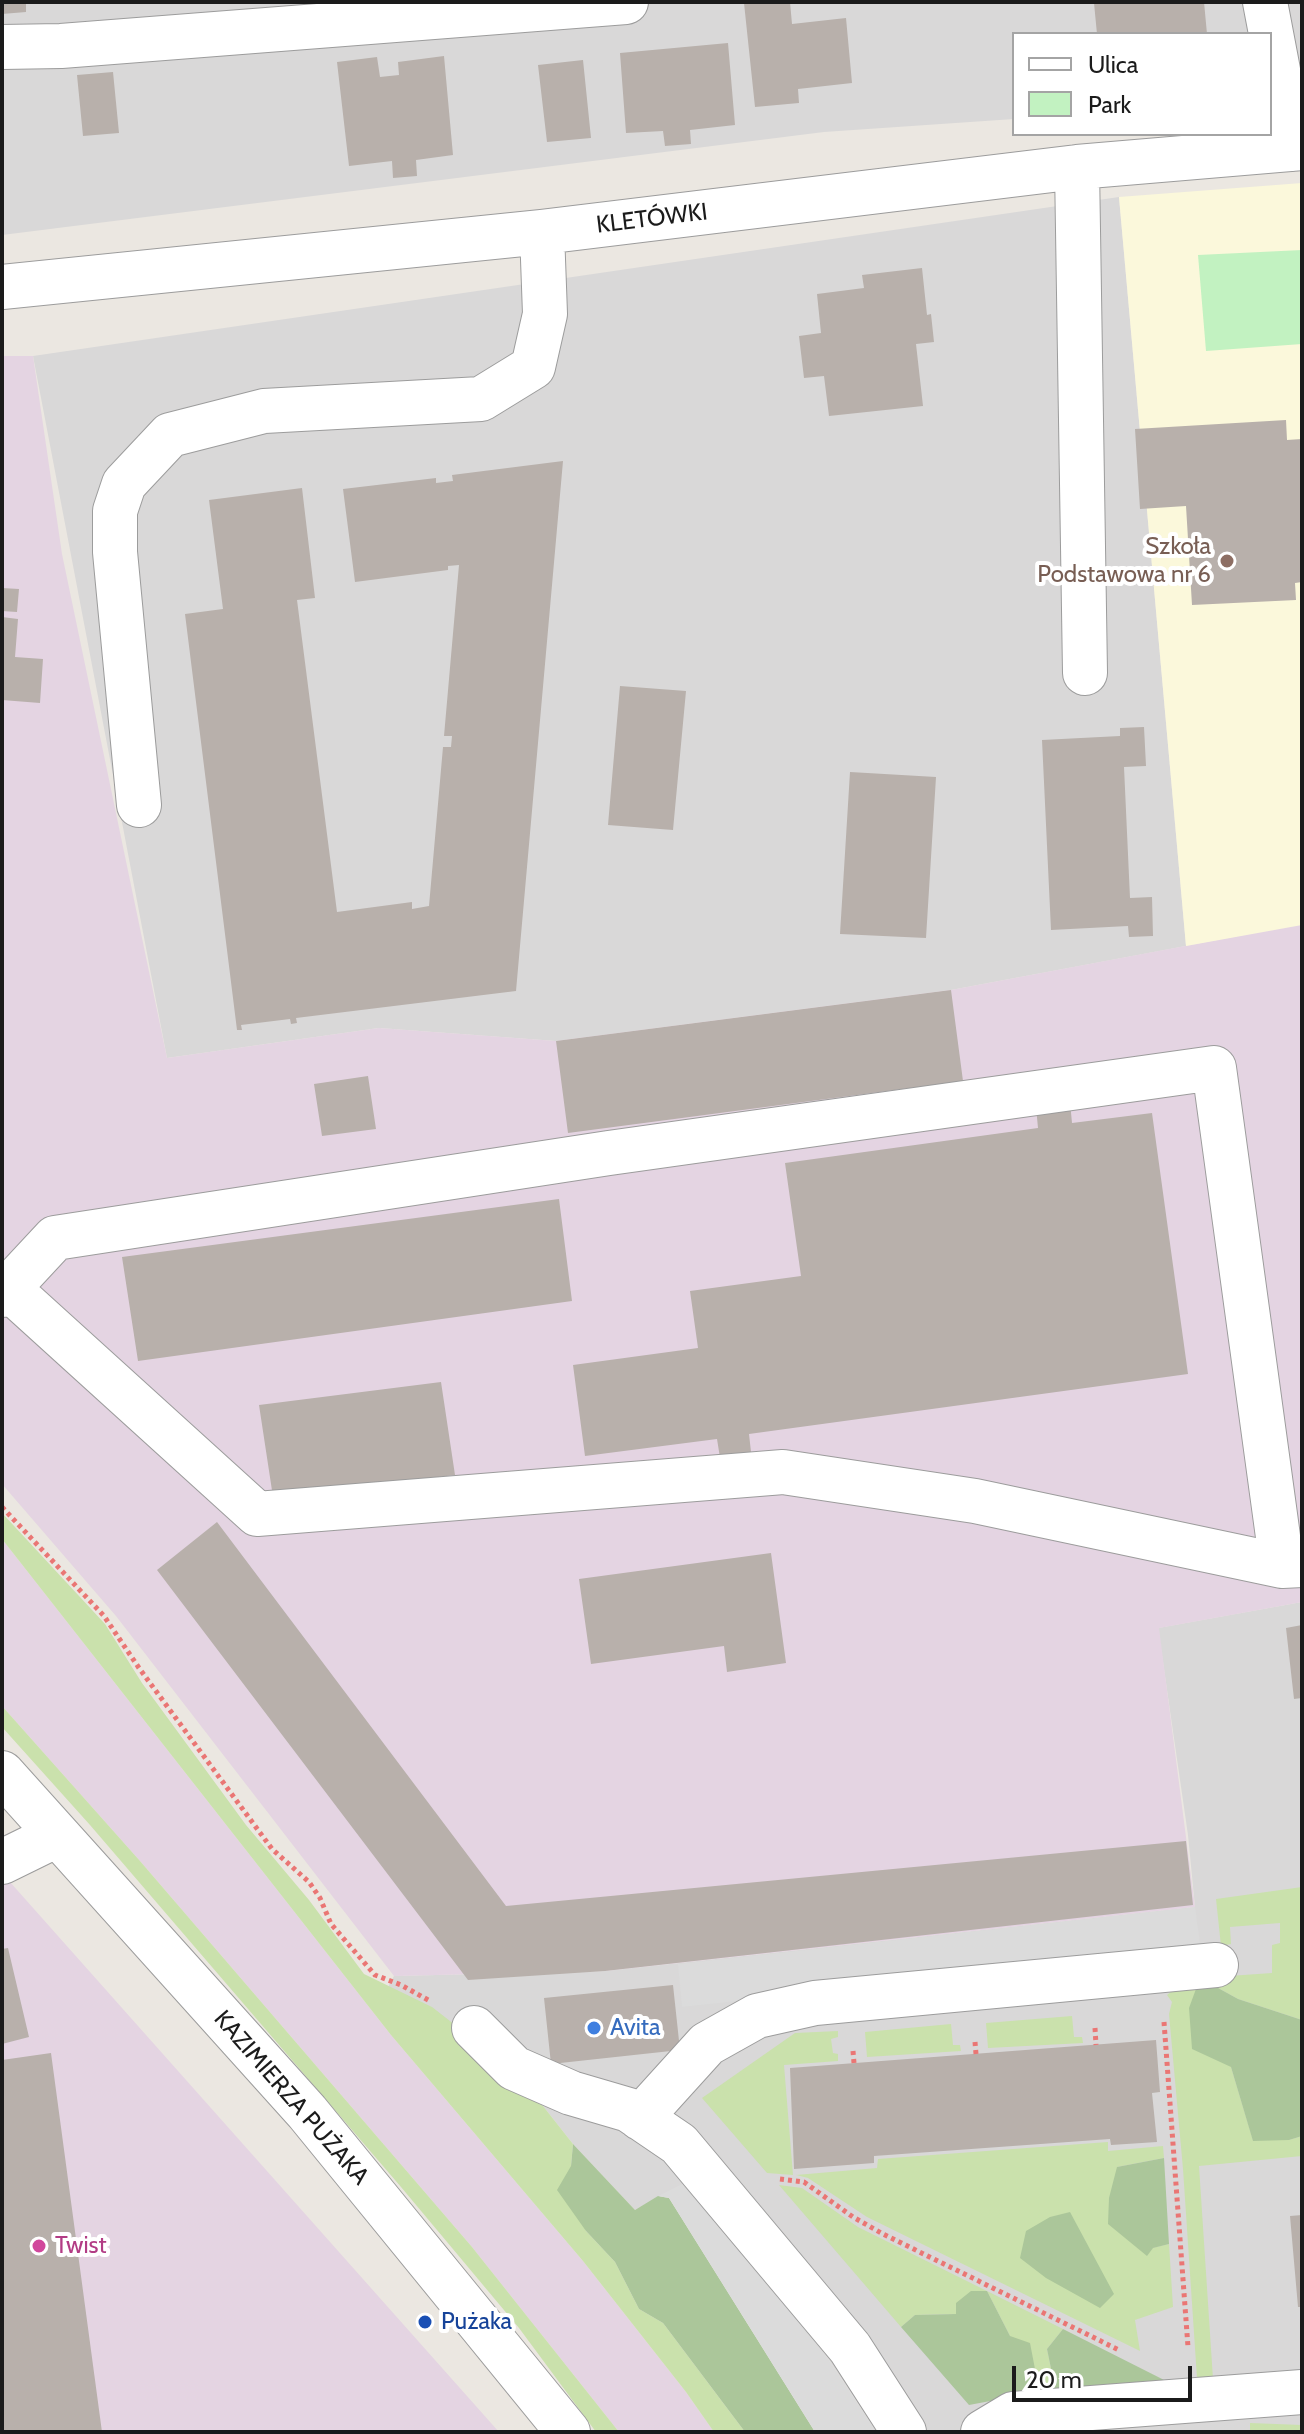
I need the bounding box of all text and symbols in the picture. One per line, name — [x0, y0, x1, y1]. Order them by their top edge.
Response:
legend — [1012, 32, 1272, 136]
text: Ulica — [1088, 50, 1138, 79]
text: Park — [1088, 90, 1131, 119]
street label: KLETÓWKI — [595, 198, 709, 240]
place label: Szkoła Podstawowa nr 6 — [1037, 533, 1211, 589]
marker: Szkoła Podstawowa nr 6 — [1218, 552, 1236, 570]
street label: KAZIMIERZA PUŻAKA — [207, 2005, 375, 2191]
place label: Avita — [610, 2014, 660, 2042]
marker: Avita — [585, 2019, 603, 2037]
place label: Twist — [55, 2232, 107, 2260]
marker: Twist — [30, 2237, 48, 2255]
place label: Pużaka — [441, 2308, 512, 2336]
marker: Pużaka — [416, 2313, 434, 2331]
scale bar — [1016, 2350, 1196, 2400]
text: 20 m — [1026, 2365, 1082, 2394]

